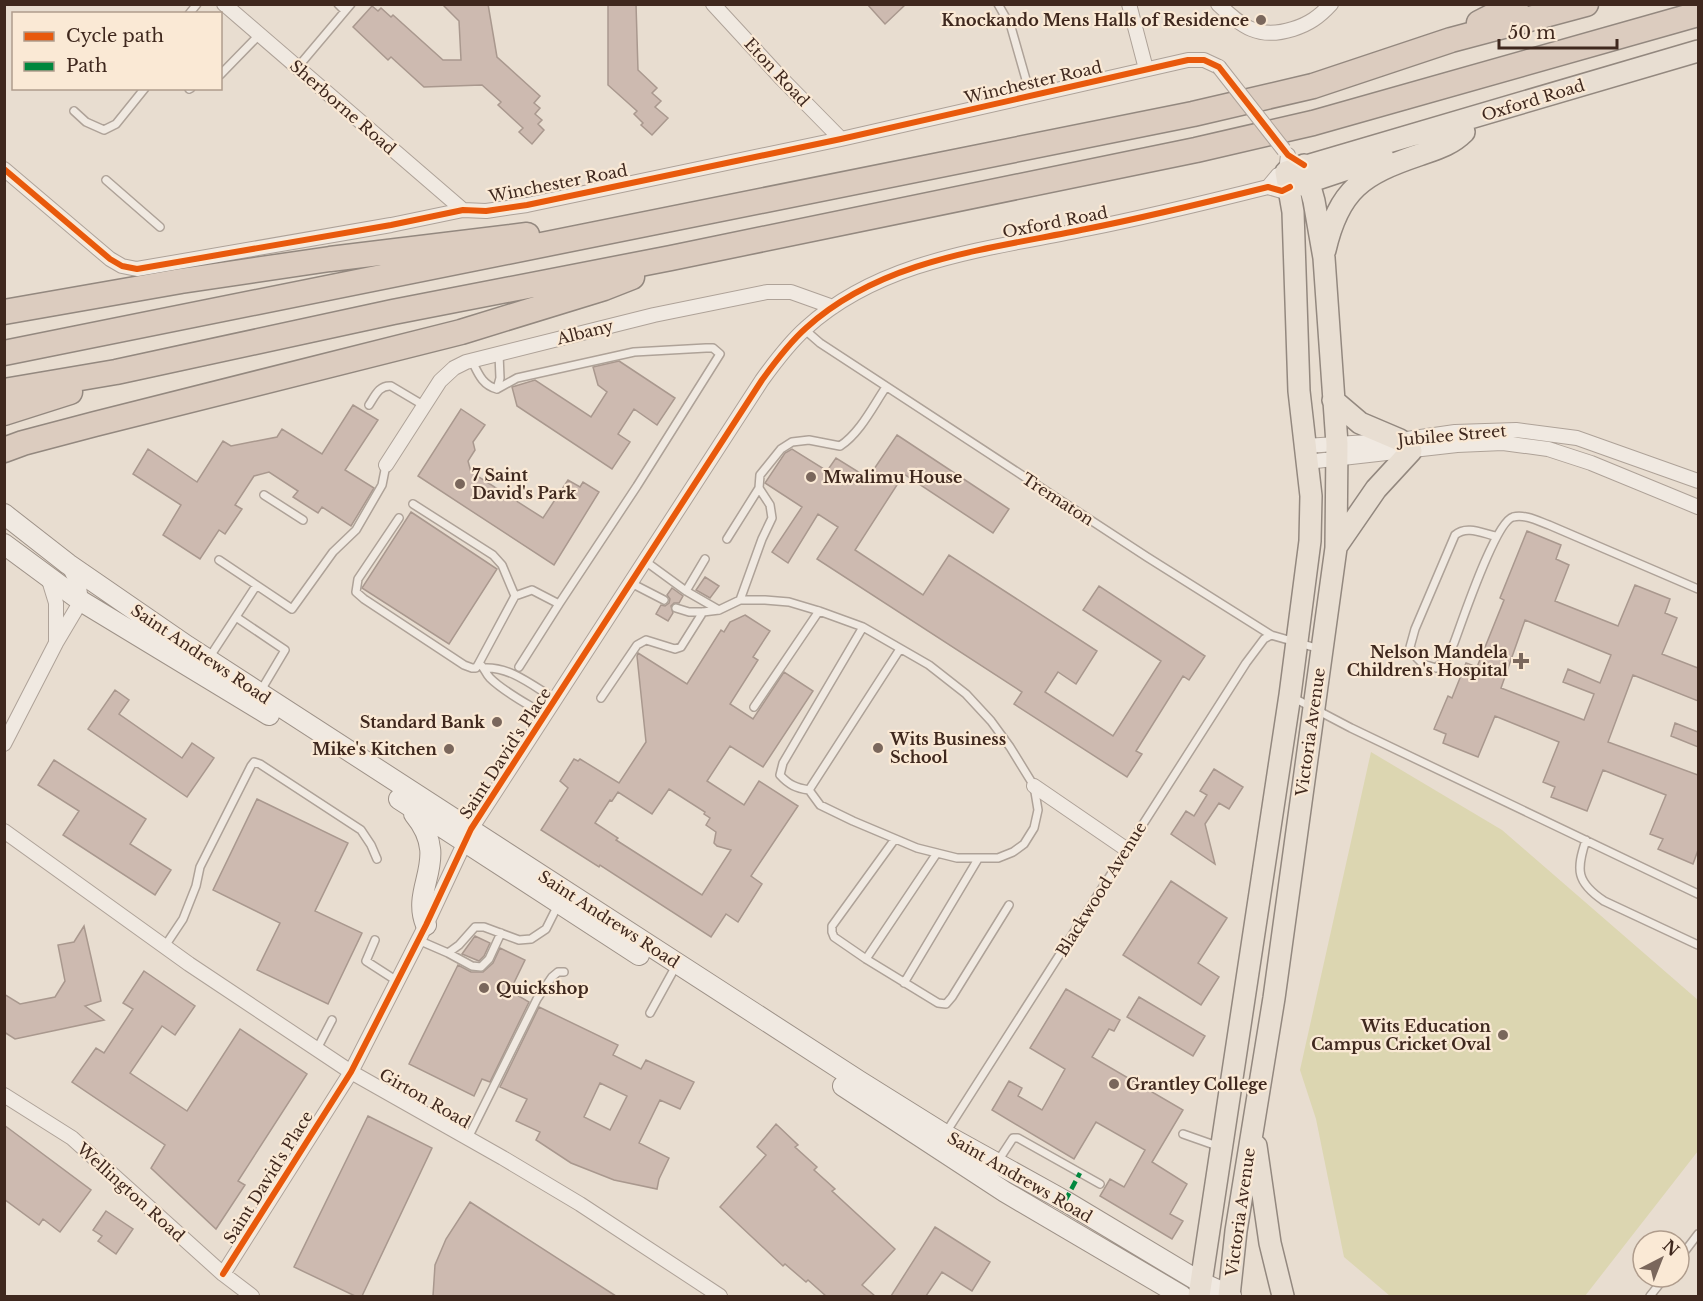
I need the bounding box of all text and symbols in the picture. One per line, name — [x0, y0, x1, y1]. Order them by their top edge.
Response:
place label: Knockando Mens Halls of Residence — [941, 10, 1249, 30]
legend — [12, 12, 222, 90]
scale bar — [1499, 12, 1618, 50]
marker: Knockando Mens Halls of Residence — [1254, 13, 1268, 27]
text: 50 m — [1508, 22, 1556, 44]
text: Cycle path — [66, 25, 164, 47]
street label: Eton Road — [740, 34, 814, 111]
text: Path — [66, 55, 107, 77]
street label: Sherborne Road — [286, 55, 400, 159]
street label: Winchester Road — [961, 56, 1104, 108]
street label: Oxford Road — [1479, 75, 1587, 125]
street label: Winchester Road — [486, 160, 629, 206]
street label: Oxford Road — [1001, 202, 1110, 242]
street label: Albany — [554, 315, 616, 349]
street label: Jubilee Street — [1395, 420, 1507, 450]
place label: 7 Saint David's Park — [472, 465, 577, 503]
place label: Mwalimu House — [823, 467, 962, 487]
street label: Trematon — [1018, 468, 1098, 530]
marker: Mwalimu House — [804, 470, 818, 484]
marker: 7 Saint David's Park — [453, 477, 467, 491]
street label: Saint Andrews Road — [127, 600, 275, 708]
place label: Nelson Mandela Children's Hospital — [1347, 642, 1508, 680]
marker: Nelson Mandela Children's Hospital — [1512, 652, 1530, 670]
street label: Victoria Avenue — [1291, 666, 1329, 799]
street label: Saint David's Place — [455, 683, 555, 823]
place label: Standard Bank — [360, 712, 485, 732]
marker: Standard Bank — [490, 715, 504, 729]
place label: Wits Business School — [889, 729, 1006, 767]
place label: Mike's Kitchen — [312, 739, 437, 759]
marker: Wits Business School — [871, 741, 885, 755]
marker: Mike's Kitchen — [442, 742, 456, 756]
street label: Blackwood Avenue — [1052, 818, 1150, 960]
street label: Saint Andrews Road — [535, 866, 683, 972]
place label: Quickshop — [496, 978, 589, 998]
marker: Quickshop — [477, 981, 491, 995]
place label: Wits Education Campus Cricket Oval — [1311, 1016, 1491, 1054]
marker: Wits Education Campus Cricket Oval — [1496, 1028, 1510, 1042]
street label: Girton Road — [376, 1064, 474, 1132]
place label: Grantley College — [1126, 1074, 1267, 1094]
marker: Grantley College — [1107, 1077, 1121, 1091]
street label: Saint David's Place — [219, 1107, 317, 1247]
street label: Saint Andrews Road — [944, 1127, 1096, 1227]
street label: Wellington Road — [72, 1138, 189, 1246]
street label: Victoria Avenue — [1221, 1146, 1259, 1279]
north arrow — [1631, 1229, 1691, 1289]
text: N — [1659, 1235, 1683, 1260]

